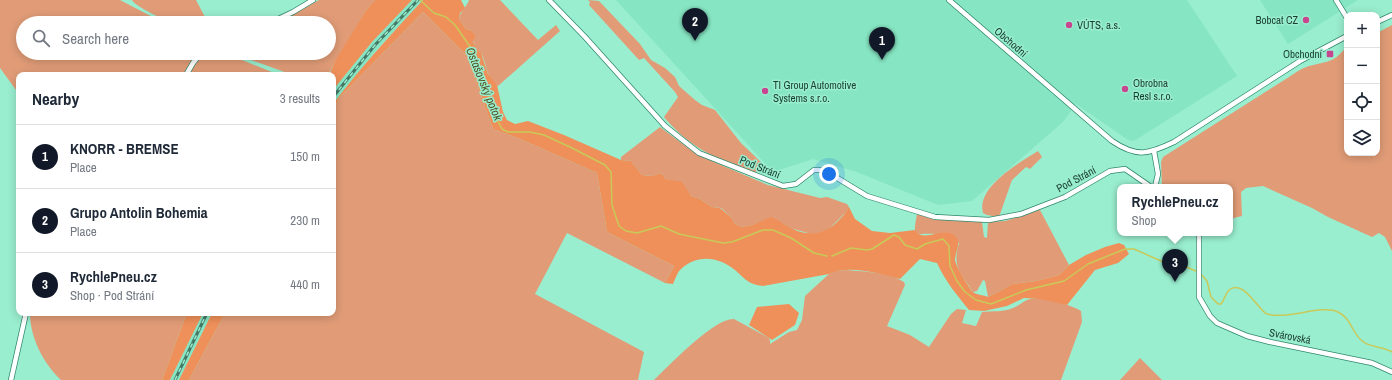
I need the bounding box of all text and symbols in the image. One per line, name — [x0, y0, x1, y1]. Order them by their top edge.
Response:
pin: 2 — [682, 8, 708, 41]
map controls — [1344, 12, 1380, 156]
button: + — [1344, 12, 1380, 48]
place label: Bobcat CZ — [1255, 13, 1298, 27]
marker: Bobcat CZ — [1301, 15, 1311, 25]
search box — [16, 16, 336, 60]
place label: VÚTS, a.s. — [1077, 18, 1121, 32]
marker: VÚTS, a.s. — [1064, 20, 1074, 30]
street label: Obchodní — [992, 24, 1031, 60]
icon: search — [30, 27, 52, 49]
pin: 1 — [869, 27, 895, 60]
text: Search here — [62, 28, 129, 49]
water label: Ostašovský potok — [462, 45, 506, 124]
place label: Obchodní — [1283, 47, 1322, 61]
button: − — [1344, 48, 1380, 84]
marker: Obchodní — [1325, 49, 1335, 59]
place label: Obrobna Resl s.r.o. — [1133, 76, 1173, 103]
place label: TI Group Automotive Systems s.r.o. — [773, 78, 856, 105]
marker: Obrobna Resl s.r.o. — [1120, 84, 1130, 94]
button: locate — [1344, 84, 1380, 120]
marker: TI Group Automotive Systems s.r.o. — [760, 86, 770, 96]
text: Nearby — [32, 87, 79, 110]
text: 3 results — [280, 90, 320, 107]
button: layers — [1344, 120, 1380, 156]
text: KNORR - BREMSE — [70, 138, 179, 159]
text: 1 — [42, 148, 48, 165]
text: 150 m — [290, 148, 320, 165]
street label: Pod Strání — [738, 153, 783, 182]
text: Place — [70, 159, 97, 176]
street label: Pod Strání — [1054, 163, 1099, 195]
your location — [819, 164, 839, 184]
popup — [1117, 184, 1233, 236]
text: RychlePneu.cz — [1132, 191, 1218, 212]
text: Grupo Antolin Bohemia — [70, 202, 208, 223]
text: 2 — [42, 212, 48, 229]
text: 230 m — [290, 212, 320, 229]
text: Shop — [1132, 212, 1156, 229]
text: Place — [70, 223, 97, 240]
pin: 3 — [1162, 249, 1188, 282]
text: RychlePneu.cz — [70, 266, 157, 287]
text: 3 — [42, 276, 48, 293]
text: 440 m — [290, 276, 320, 293]
text: Shop · Pod Strání — [70, 287, 154, 304]
street label: Svárovská — [1268, 325, 1312, 347]

